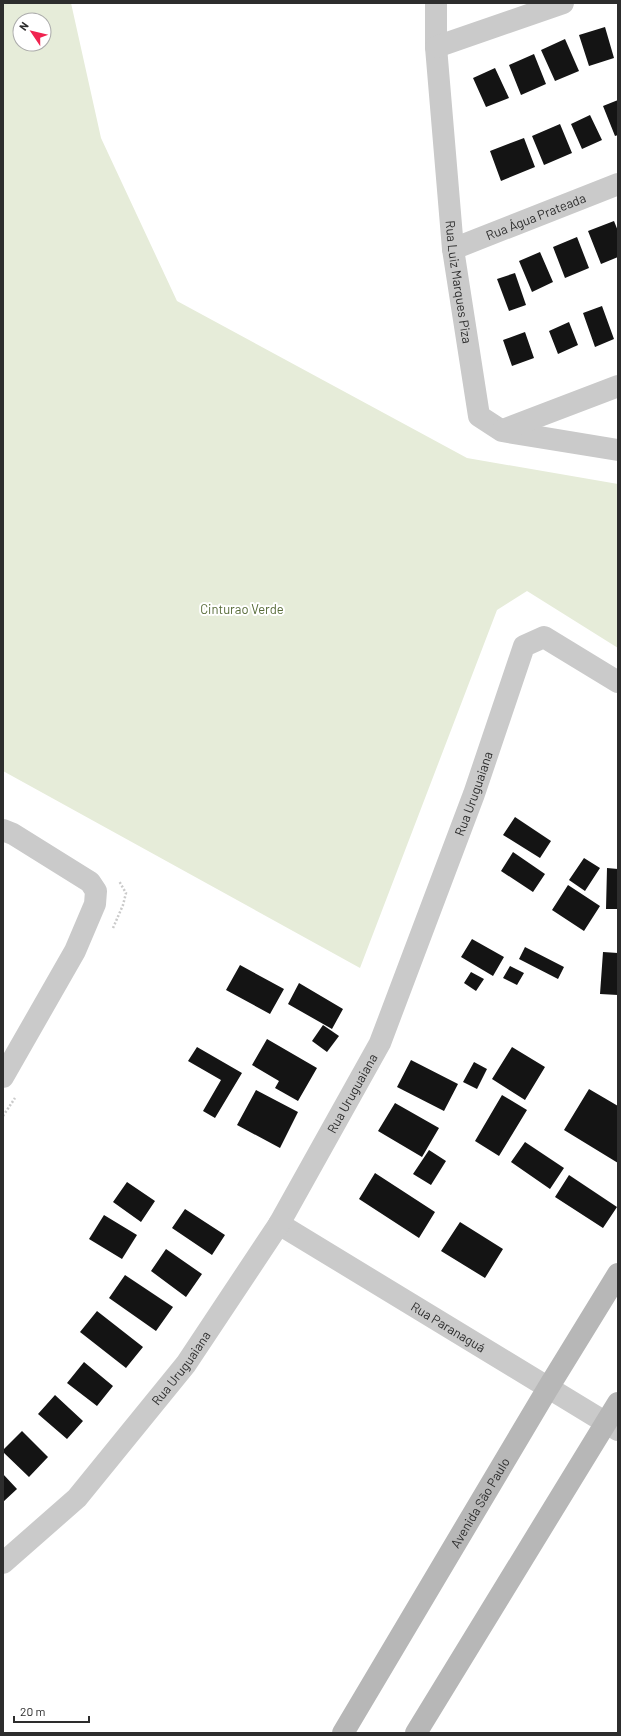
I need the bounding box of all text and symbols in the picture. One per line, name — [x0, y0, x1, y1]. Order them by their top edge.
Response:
north arrow — [12, 12, 52, 52]
text: N — [16, 19, 31, 33]
street label: Rua Água Prateada — [484, 190, 588, 243]
street label: Rua Luiz Marques Piza — [443, 220, 476, 344]
park label: Cinturao Verde — [200, 601, 284, 617]
street label: Rua Uruguaiana — [451, 749, 496, 838]
street label: Rua Uruguaiana — [323, 1051, 381, 1136]
street label: Rua Paranaguá — [408, 1298, 488, 1356]
street label: Rua Uruguaiana — [148, 1328, 214, 1408]
street label: Avenida São Paulo — [447, 1455, 513, 1551]
scale bar — [14, 1698, 89, 1724]
text: 20 m — [20, 1704, 46, 1718]

